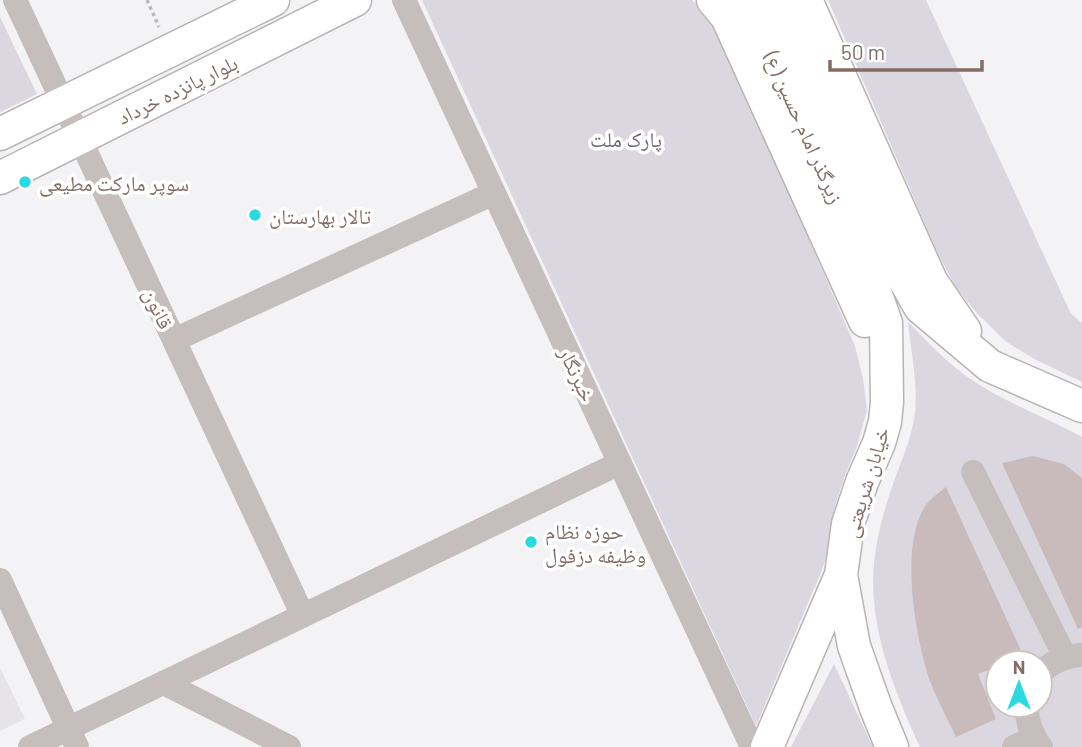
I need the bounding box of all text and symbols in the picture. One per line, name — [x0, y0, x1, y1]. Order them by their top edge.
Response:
scale bar — [830, 28, 982, 72]
text: 50 m — [841, 39, 885, 64]
street label: زیرگذر امام حسین (ع) — [757, 46, 850, 208]
street label: بلوار پانزده خرداد — [113, 49, 242, 130]
park label: پارک ملت — [590, 126, 662, 152]
place label: سوپر مارکت مطیعی — [39, 170, 189, 197]
marker: سوپر مارکت مطیعی — [17, 174, 33, 190]
place label: تالار بهارستان — [269, 203, 371, 229]
marker: تالار بهارستان — [247, 207, 263, 223]
street label: قانون — [138, 284, 179, 333]
street label: خبرنگار — [554, 342, 601, 405]
street label: خیابان شریعتی — [836, 424, 896, 541]
place label: حوزه نظام وظیفه دزفول — [545, 518, 646, 568]
marker: حوزه نظام وظیفه دزفول — [523, 534, 539, 550]
north arrow — [984, 649, 1054, 719]
text: N — [1013, 655, 1025, 678]

